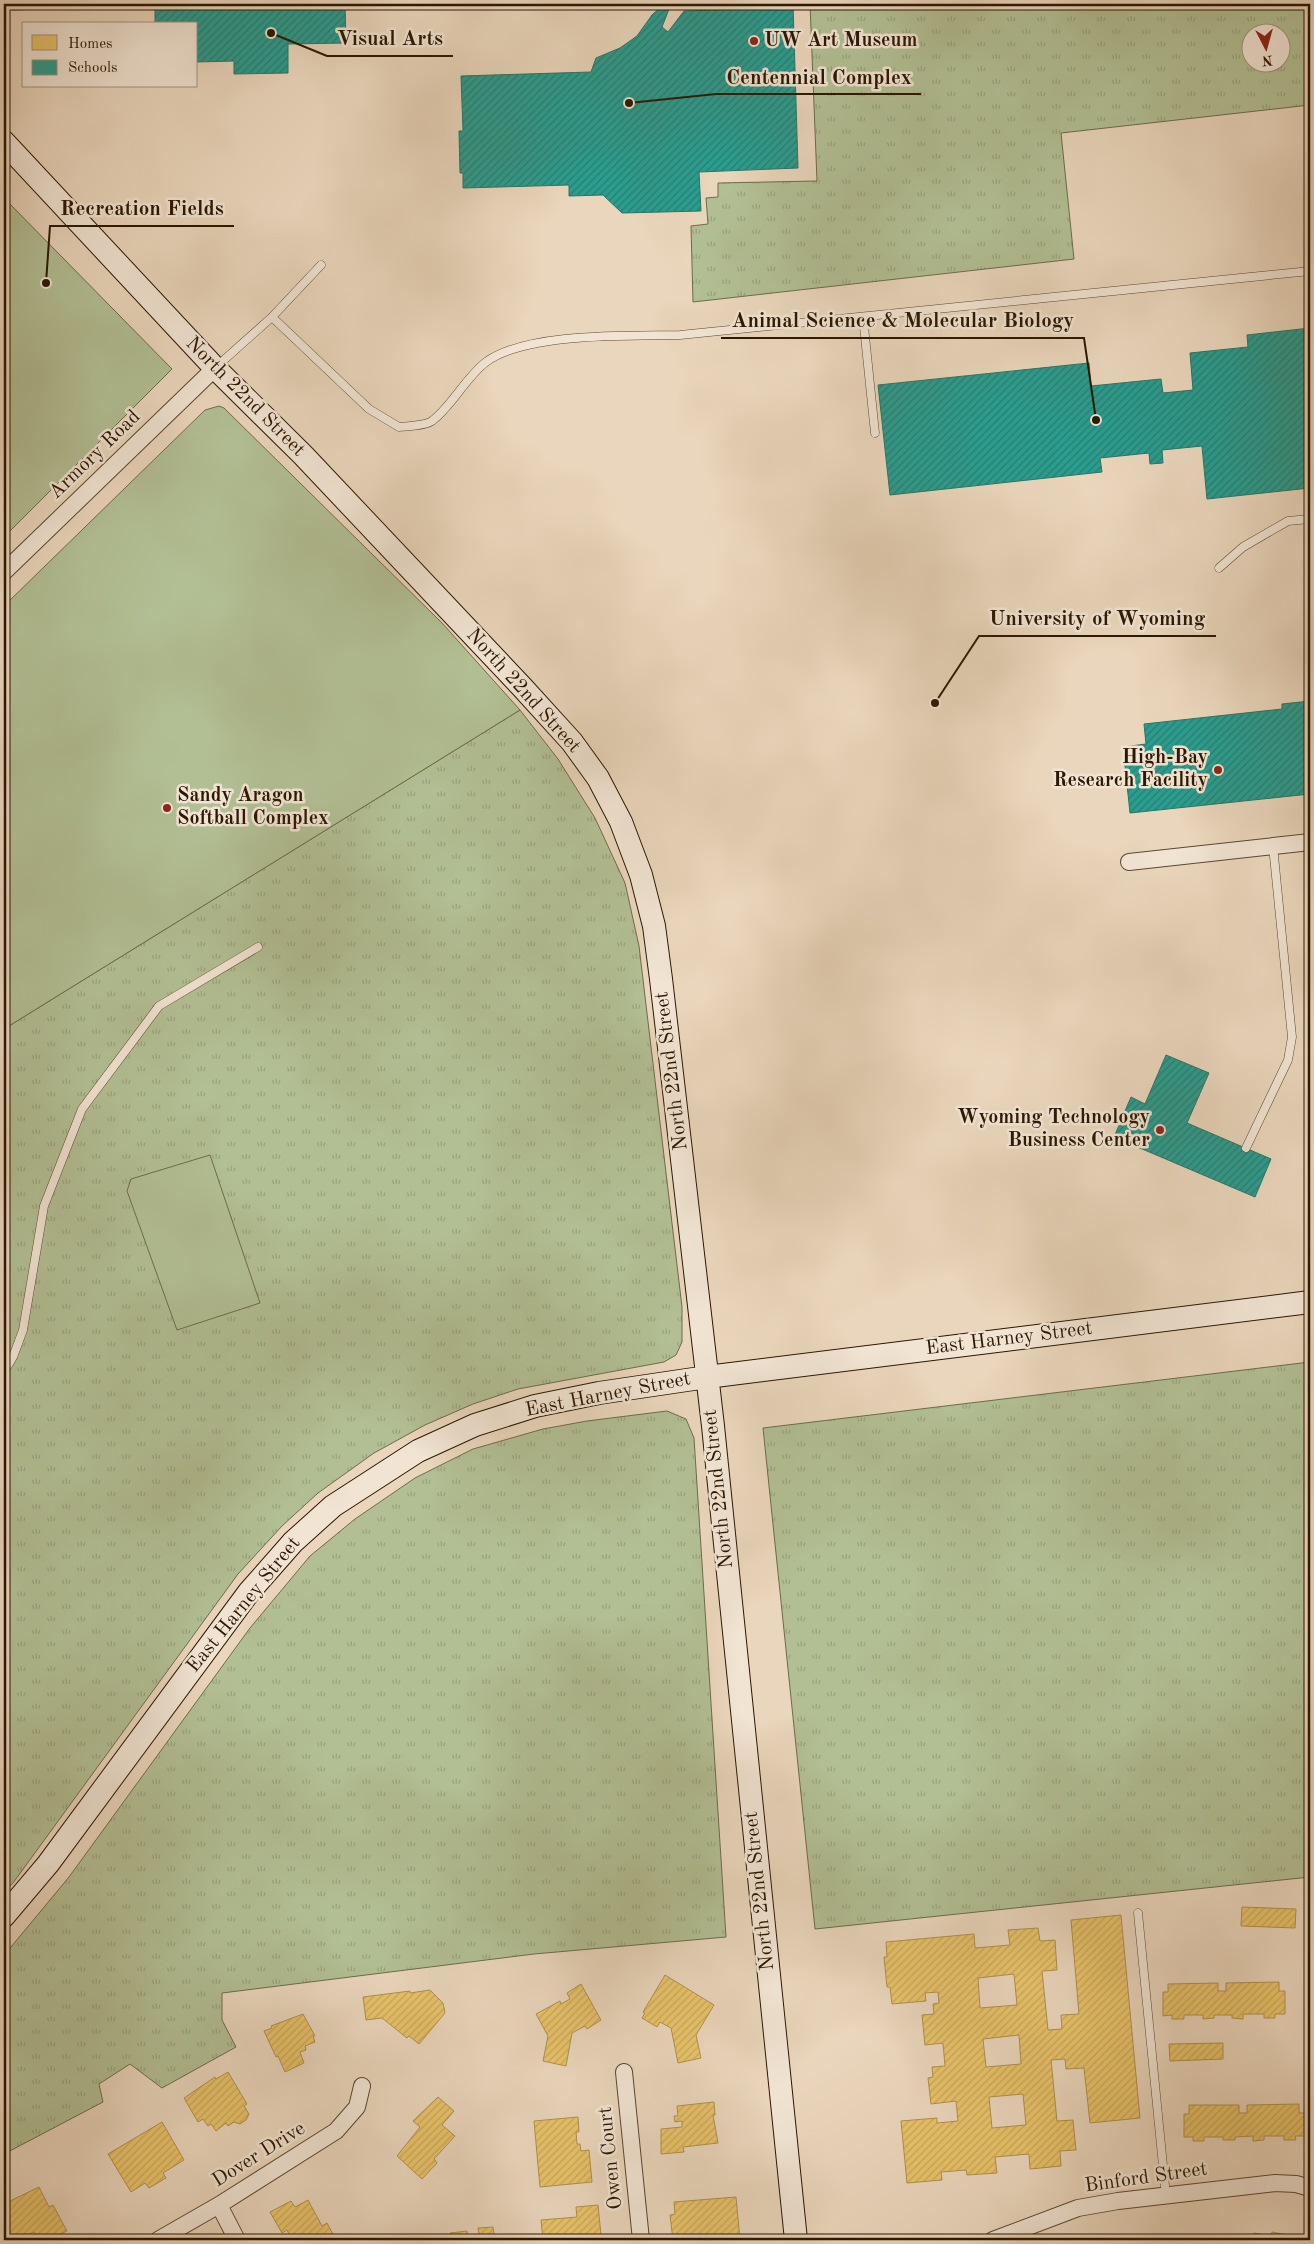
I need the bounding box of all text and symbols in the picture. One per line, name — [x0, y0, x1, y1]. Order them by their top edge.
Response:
callout: Visual Arts — [327, 20, 453, 56]
legend — [22, 22, 198, 88]
north arrow — [1242, 22, 1292, 72]
text: Visual Arts — [337, 29, 443, 50]
place label: UW Art Museum — [764, 31, 917, 51]
marker: UW Art Museum — [748, 35, 760, 47]
text: Homes — [68, 37, 113, 52]
text: N — [1261, 52, 1273, 67]
callout: Centennial Complex — [716, 58, 921, 94]
text: Schools — [68, 61, 117, 76]
text: Centennial Complex — [726, 68, 912, 89]
callout: Recreation Fields — [50, 190, 234, 226]
text: Recreation Fields — [60, 199, 224, 220]
callout: Animal Science & Molecular Biology — [721, 302, 1084, 338]
text: Animal Science & Molecular Biology — [732, 311, 1074, 332]
street label: North 22nd Street — [181, 333, 309, 461]
street label: Armory Road — [46, 407, 144, 503]
callout: University of Wyoming — [979, 600, 1216, 636]
text: University of Wyoming — [989, 609, 1206, 630]
street label: North 22nd Street — [462, 625, 584, 757]
place label: High-Bay Research Facility — [1053, 748, 1208, 791]
marker: High-Bay Research Facility — [1212, 764, 1224, 776]
place label: Sandy Aragon Softball Complex — [177, 786, 329, 829]
marker: Sandy Aragon Softball Complex — [161, 802, 173, 814]
street label: North 22nd Street — [652, 990, 692, 1152]
place label: Wyoming Technology Business Center — [957, 1108, 1150, 1151]
marker: Wyoming Technology Business Center — [1154, 1124, 1166, 1136]
street label: East Harney Street — [924, 1319, 1094, 1359]
street label: East Harney Street — [524, 1369, 692, 1421]
street label: North 22nd Street — [701, 1408, 737, 1570]
street label: East Harney Street — [183, 1533, 305, 1677]
street label: North 22nd Street — [742, 1810, 778, 1972]
street label: Owen Court — [596, 2106, 626, 2210]
street label: Dover Drive — [209, 2119, 309, 2191]
street label: Binford Street — [1083, 2159, 1209, 2197]

